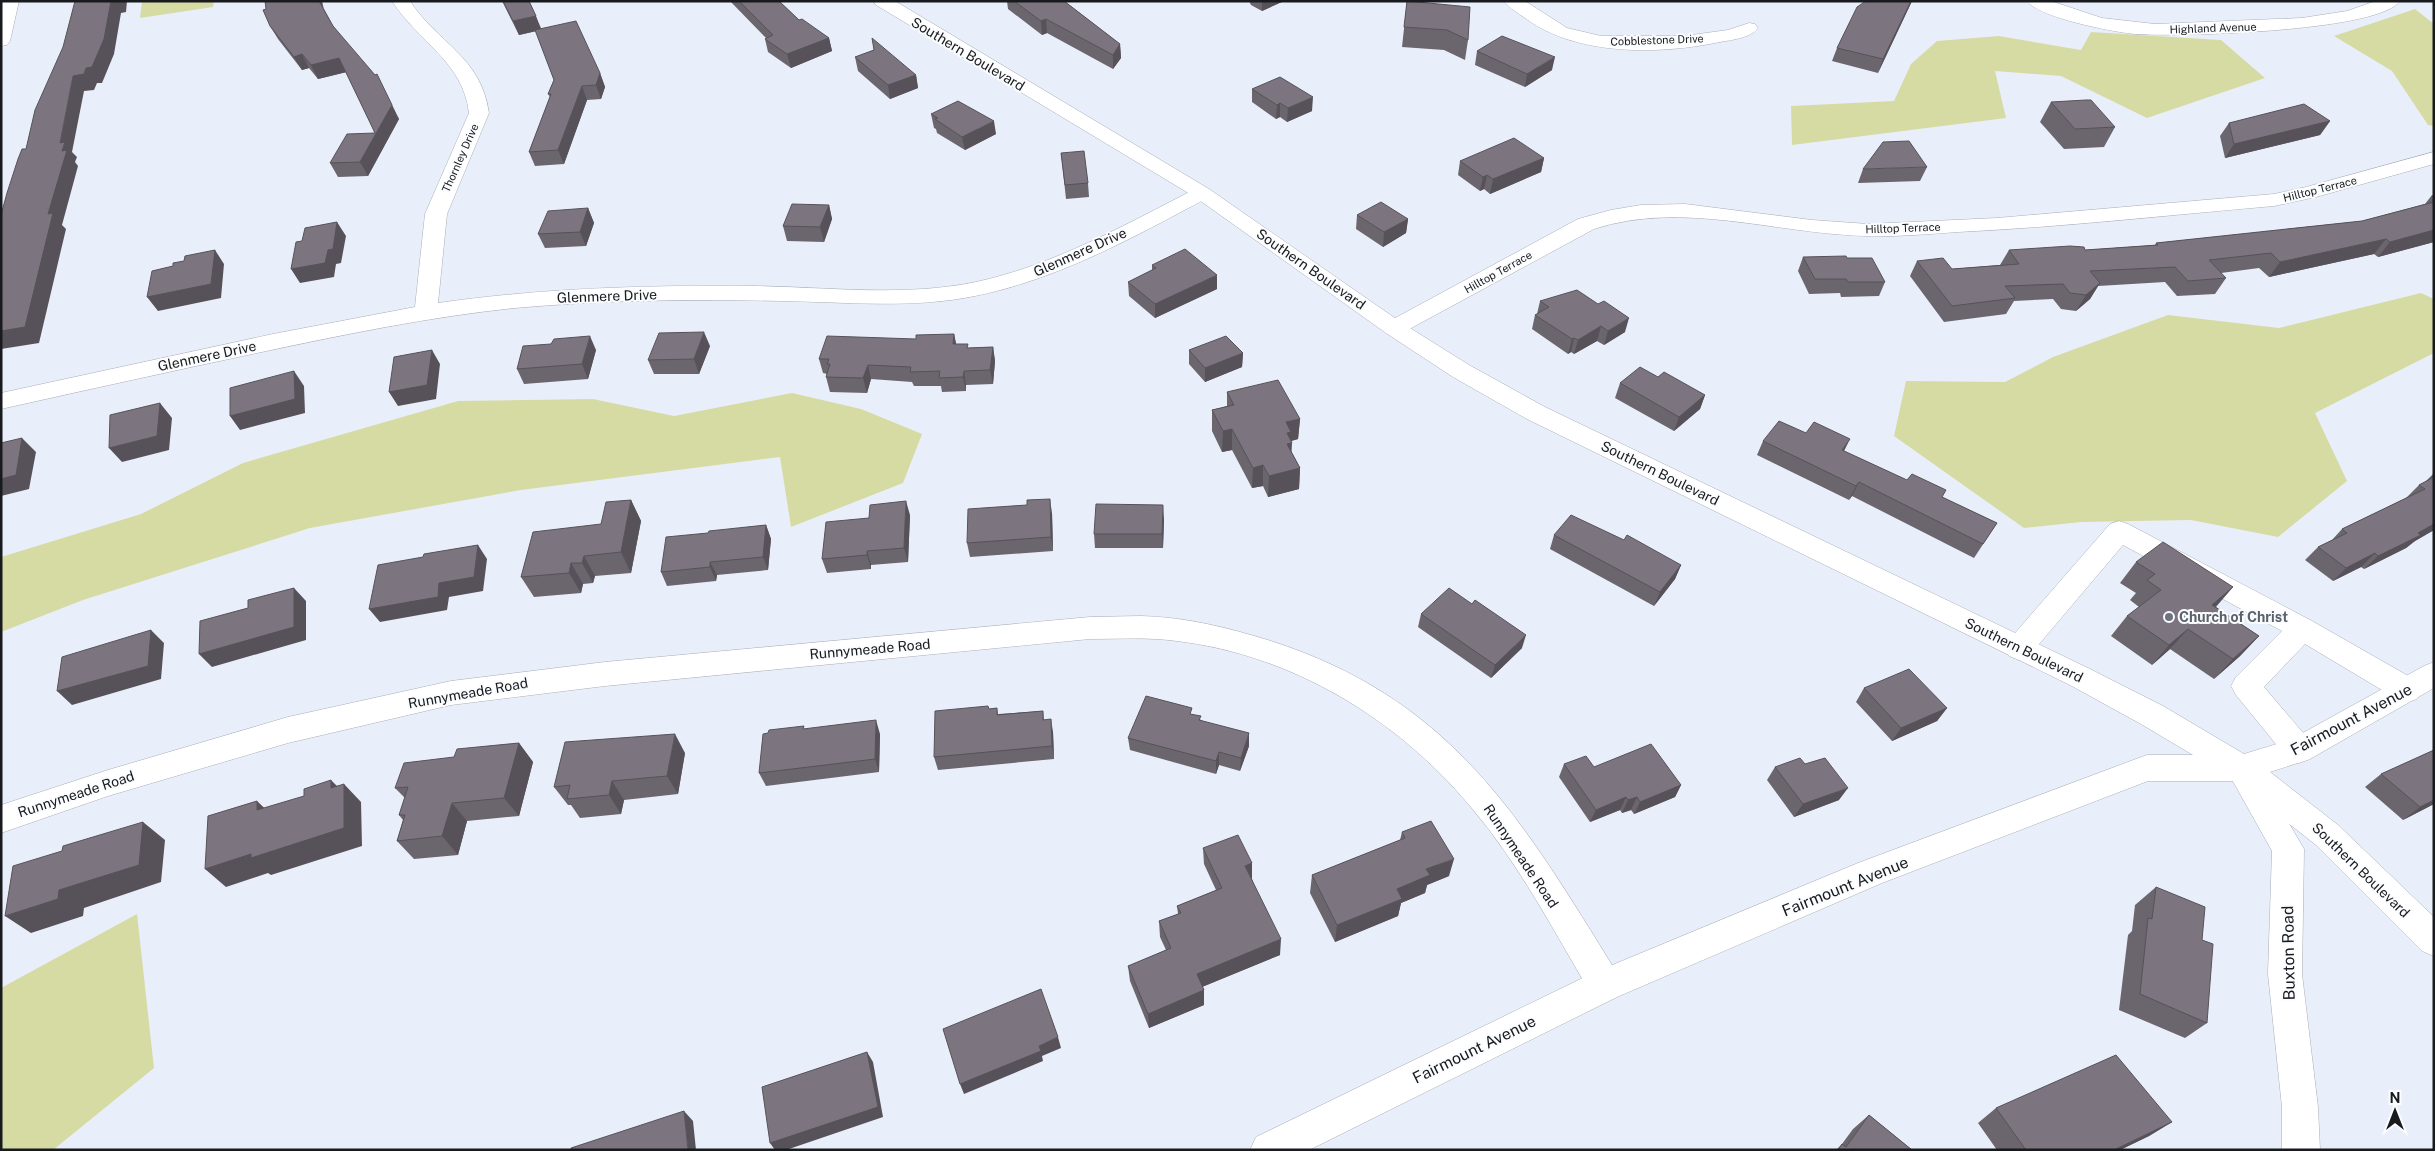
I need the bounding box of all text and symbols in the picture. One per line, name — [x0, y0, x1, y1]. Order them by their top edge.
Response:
street label: Southern Boulevard — [908, 14, 1028, 94]
street label: Highland Avenue — [2169, 20, 2257, 36]
street label: Cobblestone Drive — [1610, 32, 1704, 48]
street label: Thornley Drive — [440, 122, 480, 194]
street label: Hilltop Terrace — [2282, 174, 2358, 204]
street label: Hilltop Terrace — [1865, 221, 1941, 235]
street label: Glenmere Drive — [1031, 224, 1129, 280]
street label: Southern Boulevard — [1253, 225, 1369, 313]
street label: Hilltop Terrace — [1462, 248, 1534, 296]
street label: Glenmere Drive — [557, 286, 657, 306]
street label: Glenmere Drive — [156, 338, 258, 374]
street label: Southern Boulevard — [1598, 437, 1722, 509]
place label: Church of Christ — [2179, 609, 2288, 625]
marker: Church of Christ — [2163, 611, 2175, 623]
street label: Southern Boulevard — [1962, 614, 2086, 686]
street label: Runnymeade Road — [809, 636, 931, 662]
street label: Runnymeade Road — [407, 675, 529, 711]
street label: Fairmount Avenue — [2287, 679, 2415, 759]
street label: Runnymeade Road — [16, 768, 136, 820]
street label: Runnymeade Road — [1480, 801, 1562, 911]
street label: Southern Boulevard — [2309, 819, 2413, 921]
street label: Fairmount Avenue — [1779, 852, 1911, 921]
street label: Buxton Road — [2278, 905, 2299, 1001]
street label: Fairmount Avenue — [1410, 1011, 1539, 1088]
north arrow — [2370, 1086, 2420, 1136]
text: N — [2390, 1090, 2400, 1106]

